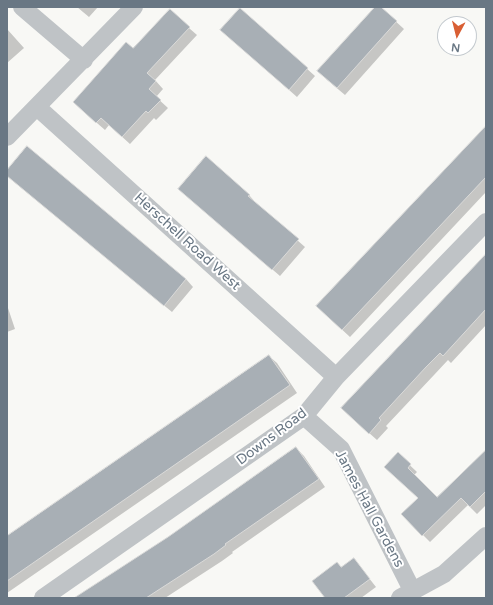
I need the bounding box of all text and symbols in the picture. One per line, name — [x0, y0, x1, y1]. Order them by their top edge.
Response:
north arrow — [437, 16, 477, 56]
text: N — [450, 40, 461, 54]
street label: Herschell Road West — [130, 190, 244, 294]
street label: Downs Road — [233, 405, 311, 469]
street label: James Hall Gardens — [331, 448, 407, 570]

